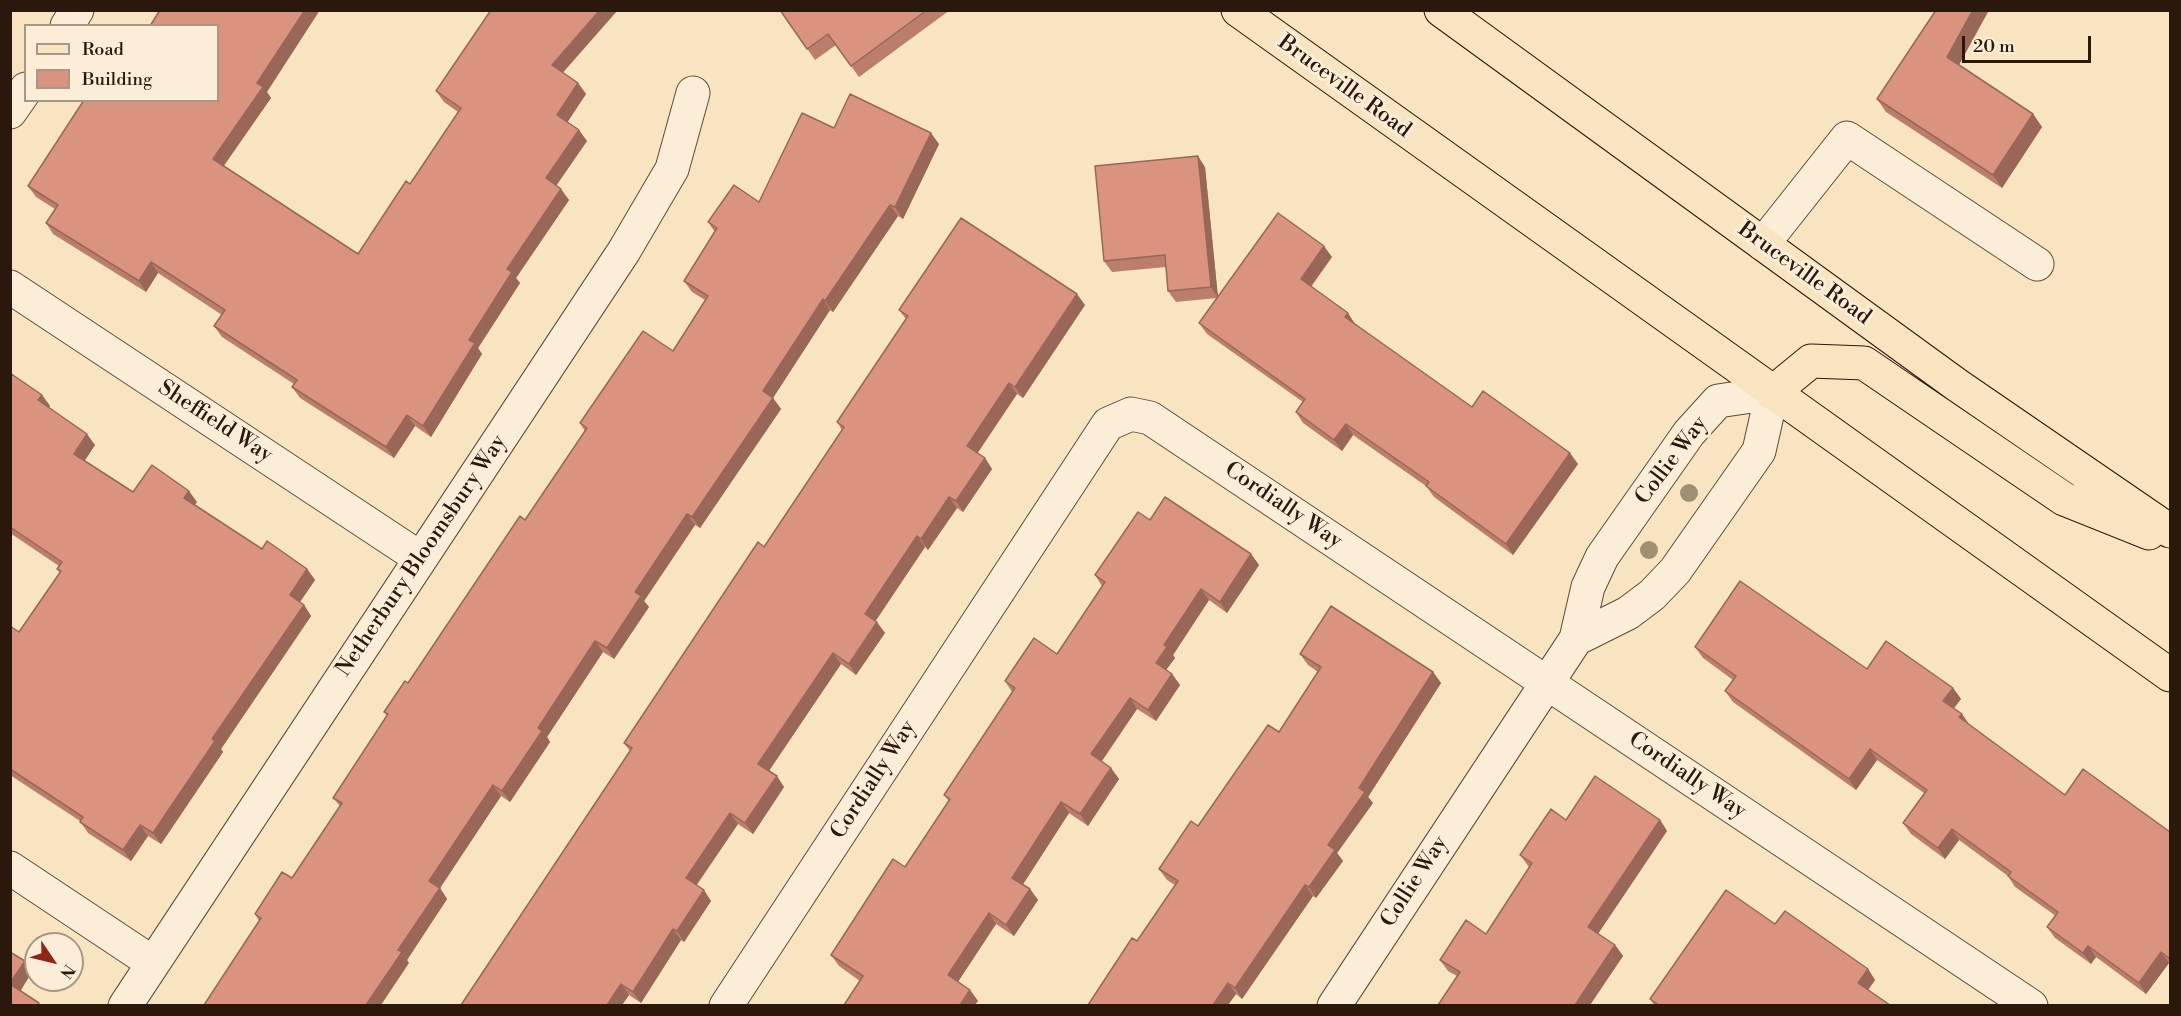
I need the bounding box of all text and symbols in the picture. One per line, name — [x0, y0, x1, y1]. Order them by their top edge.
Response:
legend — [24, 24, 219, 102]
scale bar — [1965, 24, 2094, 62]
street label: Bruceville Road — [1272, 30, 1416, 144]
text: 20 m — [1973, 35, 2015, 58]
text: Road — [82, 38, 124, 61]
text: Building — [82, 68, 152, 91]
street label: Bruceville Road — [1732, 217, 1876, 331]
street label: Sheffield Way — [153, 375, 277, 469]
street label: Collie Way — [1630, 412, 1714, 510]
street label: Netherbury Bloomsbury Way — [331, 430, 513, 682]
street label: Cordially Way — [1219, 457, 1347, 555]
street label: Cordially Way — [826, 716, 922, 844]
street label: Cordially Way — [1623, 727, 1751, 825]
street label: Collie Way — [1376, 831, 1454, 933]
north arrow — [24, 932, 84, 992]
text: N — [55, 960, 79, 982]

